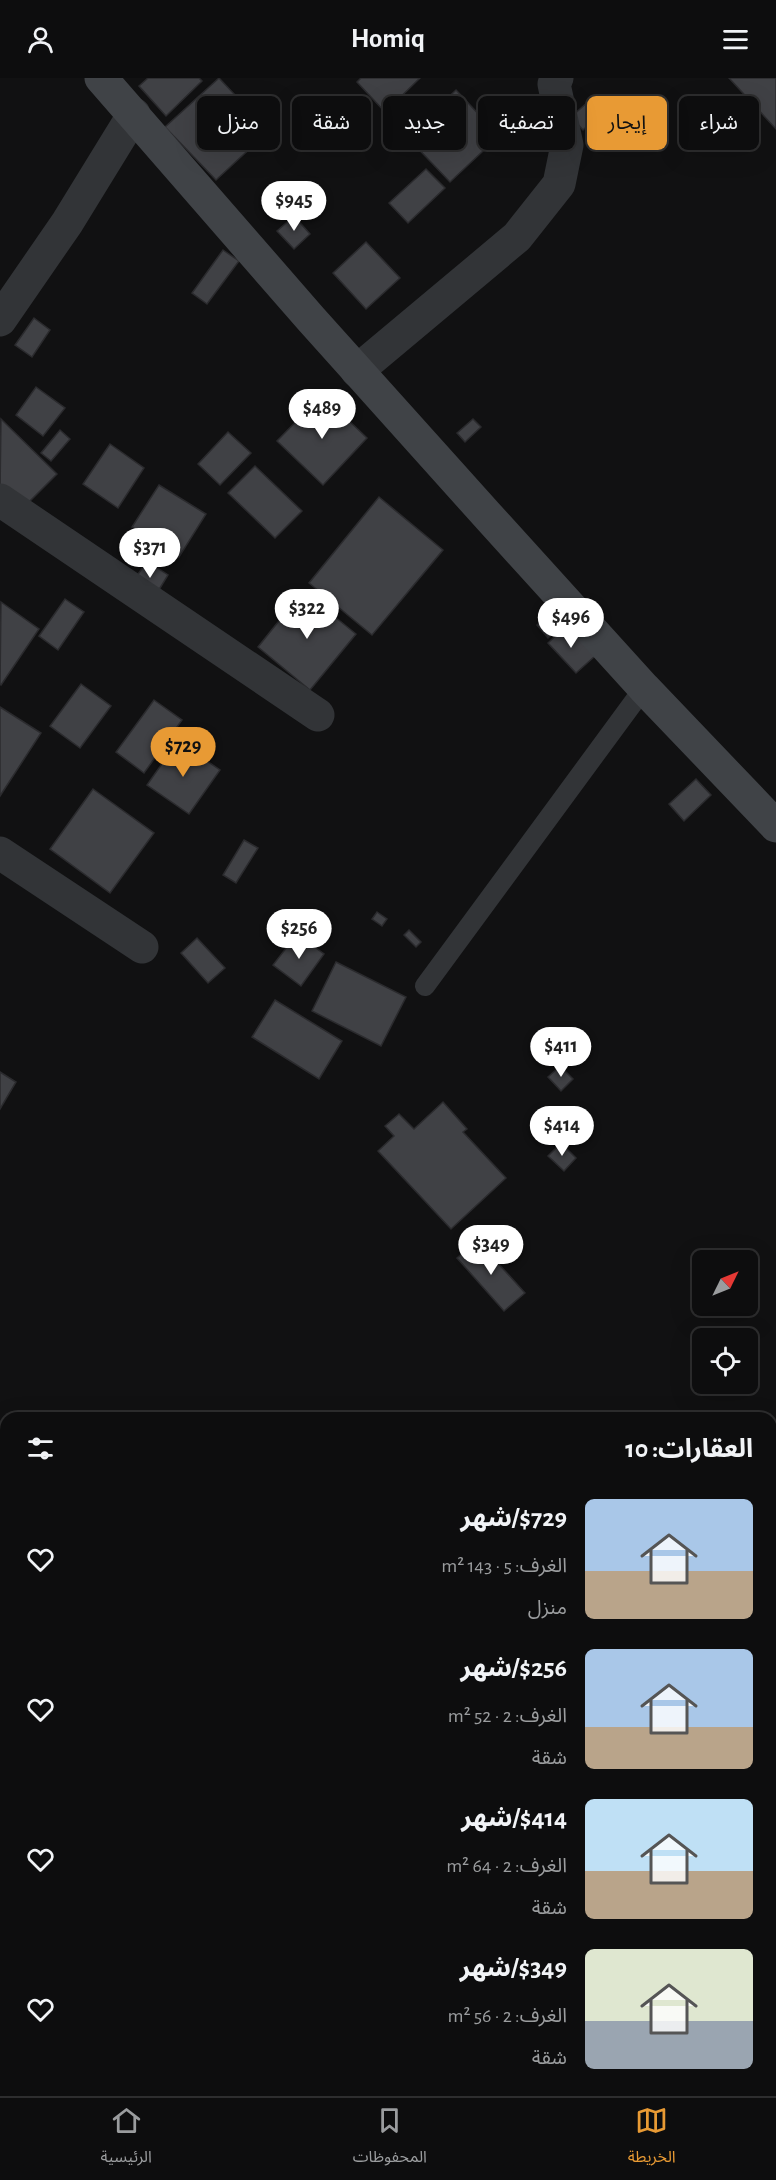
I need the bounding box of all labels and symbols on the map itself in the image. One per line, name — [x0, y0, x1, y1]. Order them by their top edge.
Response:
pin: $945 — [258, 181, 330, 232]
pin: $489 — [286, 389, 358, 440]
pin: $371 — [114, 528, 186, 579]
pin: $322 — [271, 589, 343, 640]
pin: $496 — [535, 598, 607, 649]
pin: $729 — [147, 727, 219, 778]
pin: $256 — [263, 909, 335, 960]
pin: $411 — [525, 1027, 597, 1078]
pin: $414 — [526, 1106, 598, 1157]
pin: $349 — [455, 1225, 527, 1276]
north arrow — [692, 1250, 758, 1316]

